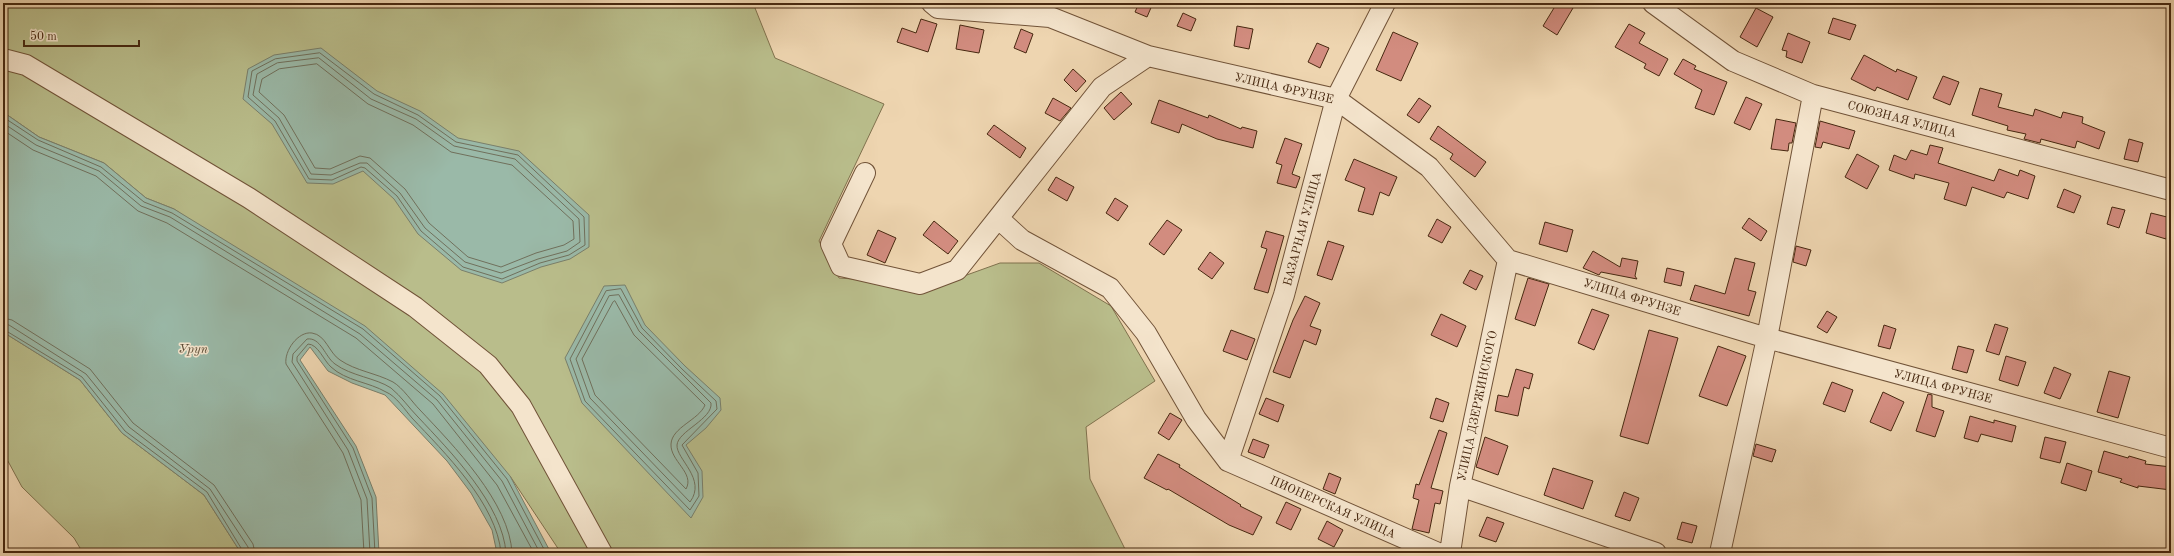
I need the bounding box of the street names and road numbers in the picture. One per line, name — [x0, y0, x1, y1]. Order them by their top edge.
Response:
street label: УЛИЦА ФРУНЗЕ — [1233, 72, 1334, 106]
street label: СОЮЗНАЯ УЛИЦА — [1846, 100, 1958, 140]
street label: БАЗАРНАЯ УЛИЦА — [1282, 171, 1324, 288]
street label: УЛИЦА ФРУНЗЕ — [1582, 277, 1682, 319]
street label: УЛИЦА ДЗЕРЖИНСКОГО — [1456, 330, 1500, 483]
street label: УЛИЦА ФРУНЗЕ — [1892, 368, 1993, 406]
street label: ПИОНЕРСКАЯ УЛИЦА — [1268, 475, 1397, 541]

